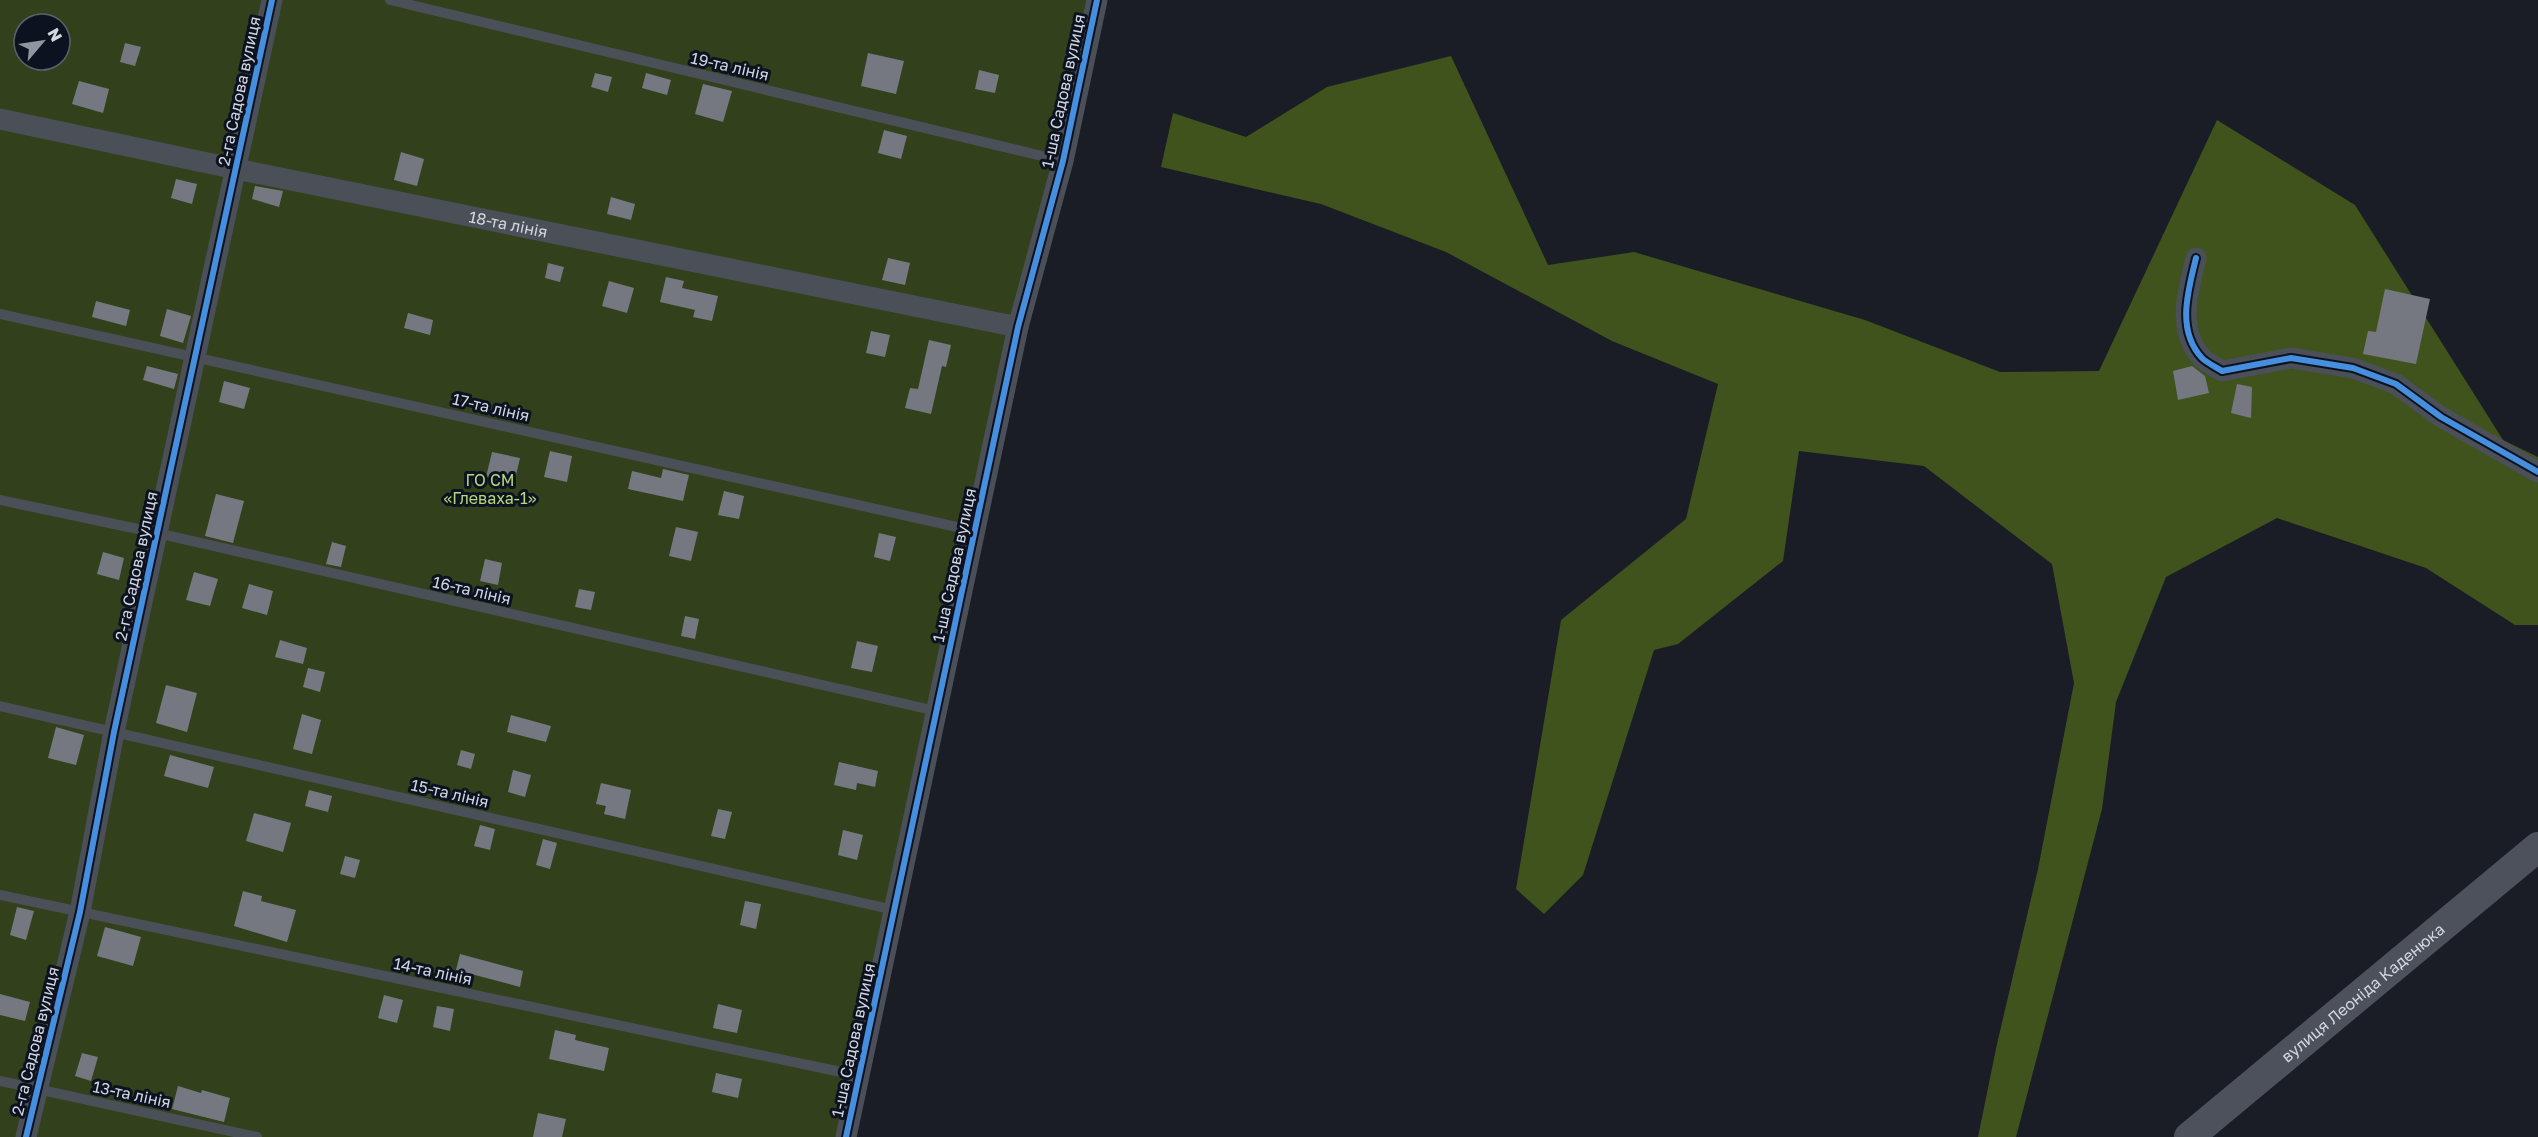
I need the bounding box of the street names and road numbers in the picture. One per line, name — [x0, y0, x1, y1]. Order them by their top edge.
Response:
street label: 1-ша Садова вулиця — [1037, 12, 1089, 170]
street label: 2-га Садова вулиця — [213, 14, 265, 168]
street label: 19-та лінія — [689, 47, 771, 85]
street label: 18-та лінія — [467, 206, 549, 242]
street label: 17-та лінія — [451, 388, 531, 426]
street label: 1-ша Садова вулиця — [928, 486, 980, 644]
street label: 2-га Садова вулиця — [110, 489, 162, 643]
street label: 16-та лінія — [431, 571, 513, 609]
street label: 15-та лінія — [409, 774, 491, 812]
street label: вулиця Леоніда Каденюка — [2277, 919, 2449, 1066]
street label: 14-та лінія — [392, 953, 474, 989]
street label: 1-ша Садова вулиця — [827, 961, 879, 1119]
street label: 2-га Садова вулиця — [7, 965, 63, 1117]
street label: 13-та лінія — [91, 1076, 173, 1112]

